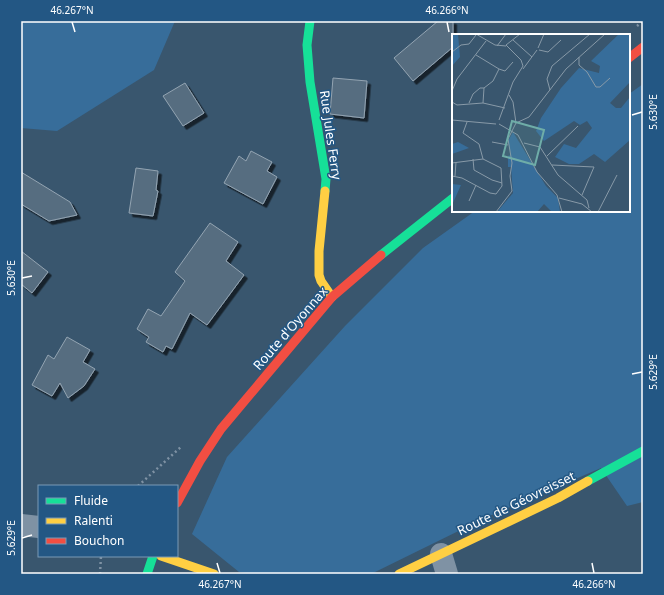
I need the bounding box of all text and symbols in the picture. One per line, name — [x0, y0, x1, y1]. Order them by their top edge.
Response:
text: 46.267°N — [50, 3, 94, 17]
text: 46.266°N — [425, 3, 469, 17]
inset map — [452, 34, 630, 212]
street label: Rue Jules Ferry — [316, 89, 346, 181]
text: 5.630°E — [646, 94, 660, 130]
text: 5.630°E — [4, 260, 18, 296]
street label: Route d'Oyonnax — [249, 282, 331, 374]
text: 5.629°E — [646, 354, 660, 390]
street label: Route de Géovreisset — [454, 466, 578, 539]
legend — [38, 485, 178, 557]
text: Fluide — [74, 492, 108, 509]
text: Ralenti — [74, 512, 113, 529]
text: 5.629°E — [4, 520, 18, 556]
text: Bouchon — [74, 532, 124, 549]
text: 46.267°N — [198, 577, 242, 591]
text: 46.266°N — [572, 577, 616, 591]

